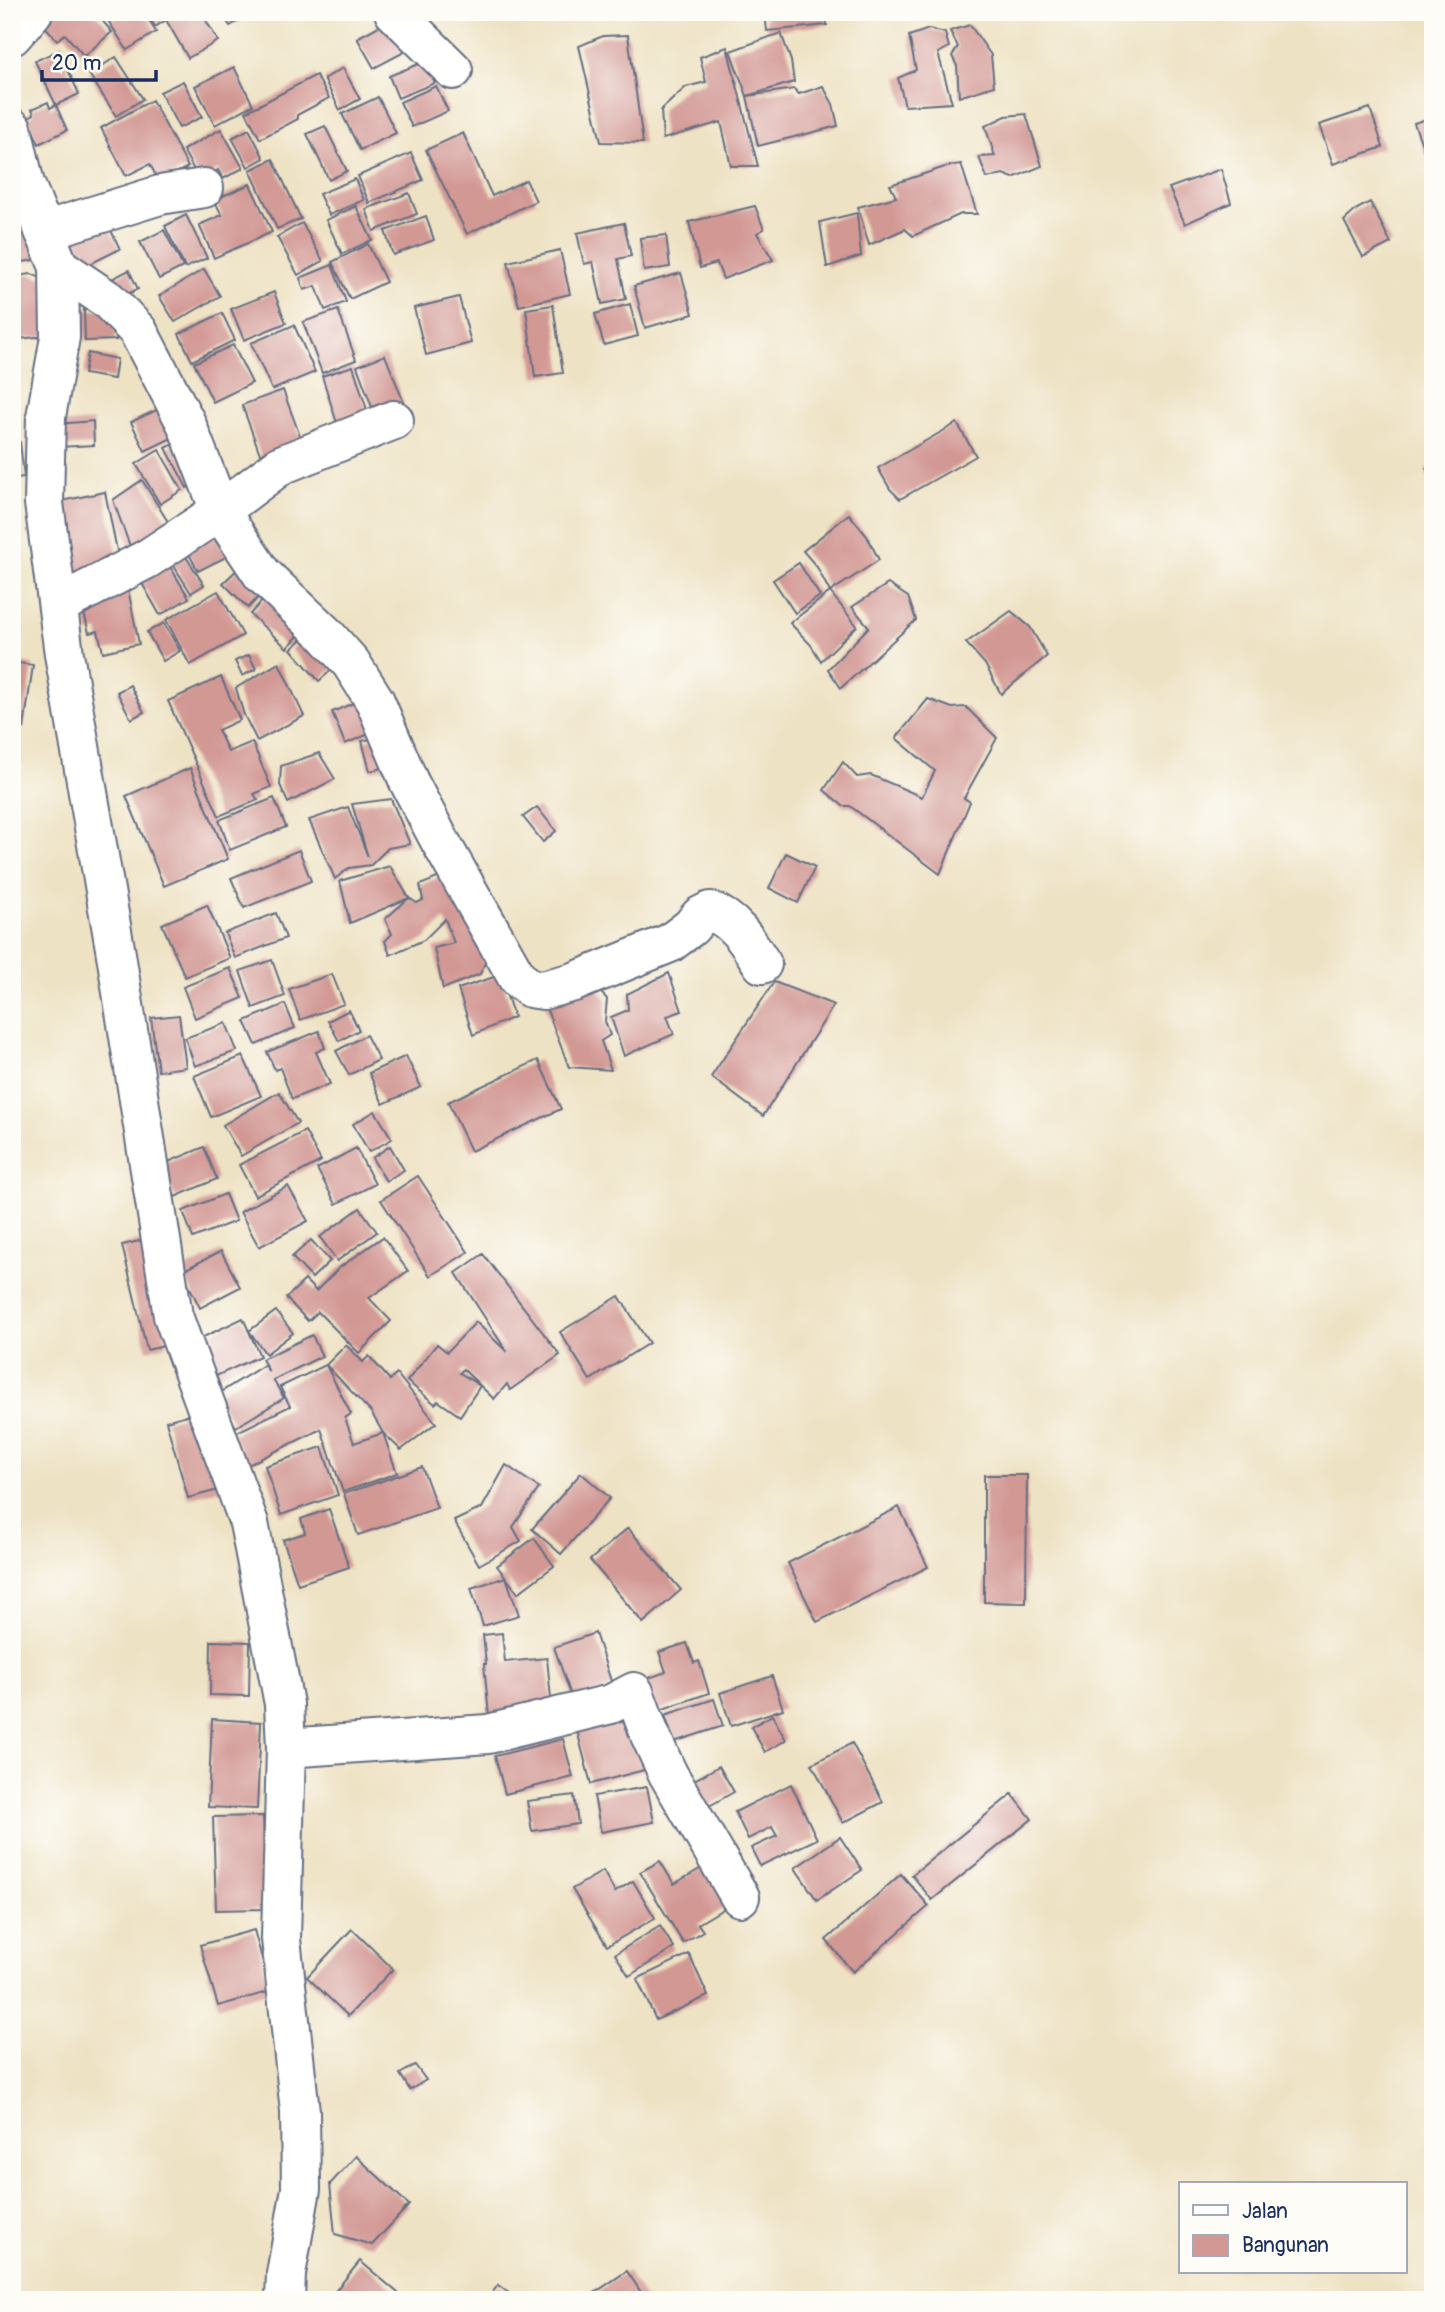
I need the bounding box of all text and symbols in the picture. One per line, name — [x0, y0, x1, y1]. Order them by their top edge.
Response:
scale bar — [42, 38, 156, 82]
text: 20 m — [52, 50, 101, 77]
legend — [1179, 2182, 1406, 2274]
text: Jalan — [1242, 2198, 1288, 2225]
text: Bangunan — [1242, 2232, 1329, 2259]

